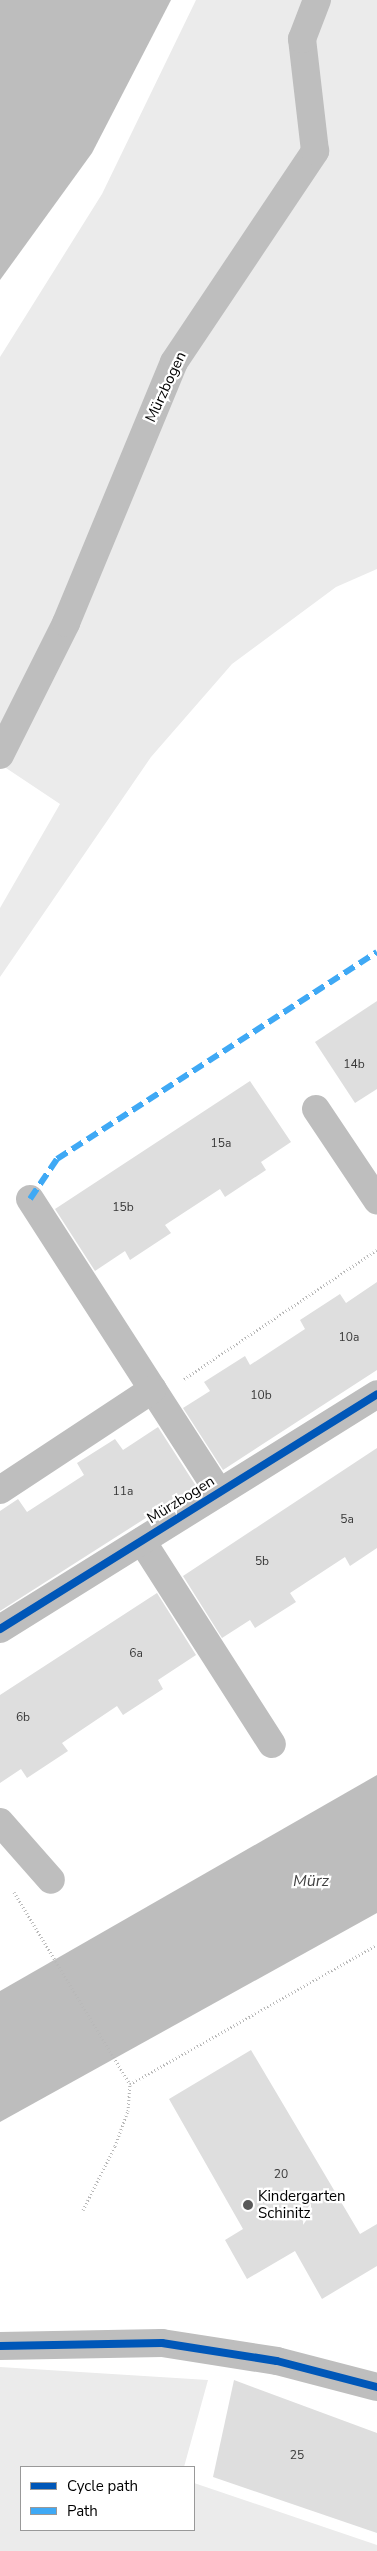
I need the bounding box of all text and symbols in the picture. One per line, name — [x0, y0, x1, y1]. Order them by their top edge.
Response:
street label: Mürzbogen — [142, 349, 190, 425]
house number: 14b — [343, 1058, 365, 1072]
house number: 15a — [211, 1137, 231, 1151]
house number: 15b — [112, 1201, 134, 1215]
house number: 10a — [339, 1331, 359, 1345]
house number: 10b — [250, 1389, 272, 1403]
street label: Mürzbogen — [144, 1472, 218, 1528]
house number: 11a — [113, 1485, 133, 1499]
house number: 5a — [340, 1513, 354, 1527]
house number: 5b — [255, 1555, 269, 1569]
house number: 6a — [129, 1647, 143, 1661]
house number: 6b — [16, 1711, 30, 1725]
water label: Mürz — [293, 1871, 329, 1891]
house number: 20 — [274, 2168, 288, 2182]
place label: Kindergarten Schinitz — [258, 2187, 346, 2222]
marker: Kindergarten Schinitz — [242, 2199, 254, 2211]
house number: 25 — [290, 2449, 304, 2463]
legend — [20, 2466, 195, 2531]
text: Cycle path — [67, 2476, 138, 2496]
text: Path — [67, 2501, 98, 2521]

